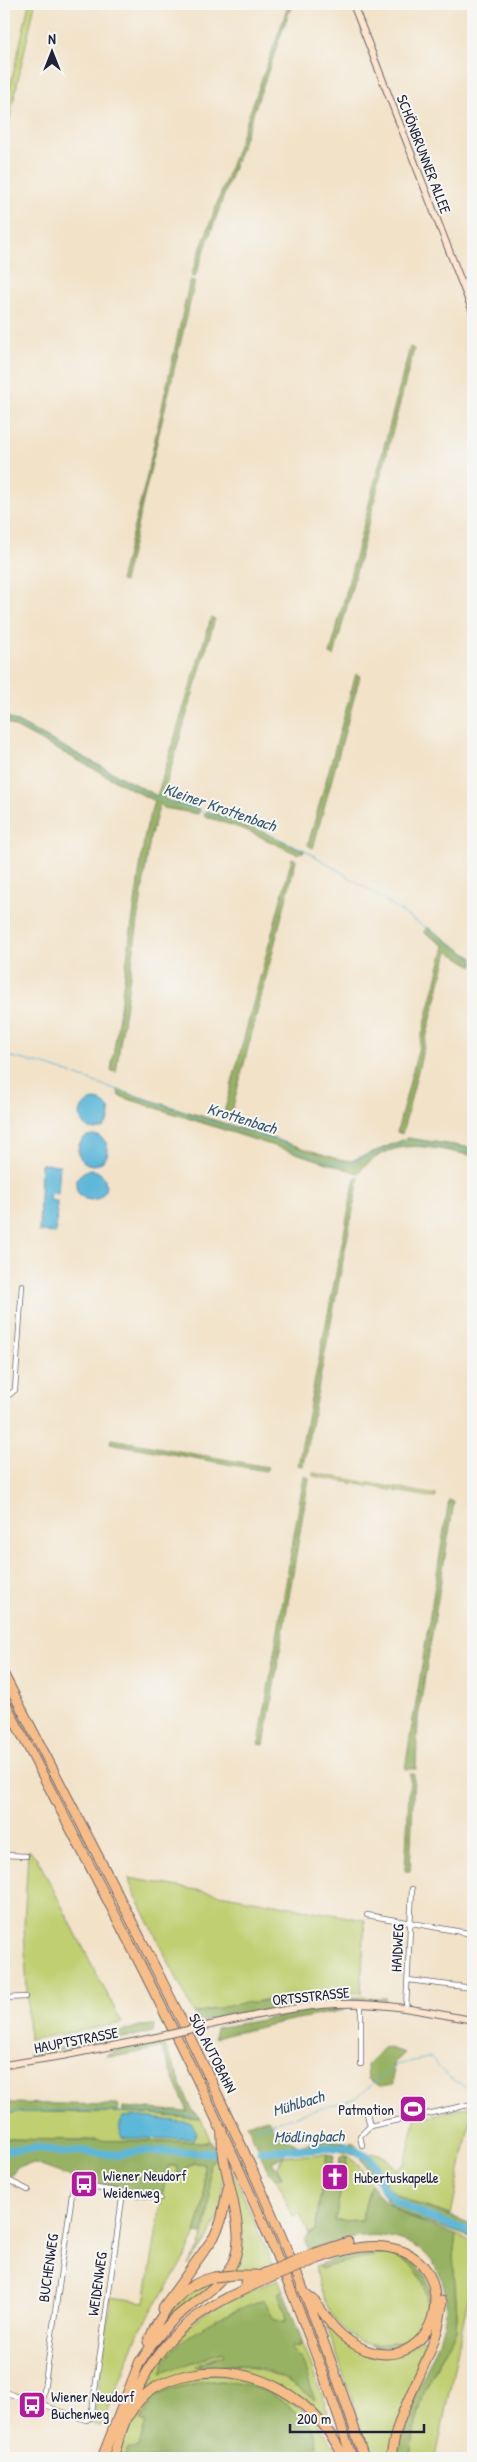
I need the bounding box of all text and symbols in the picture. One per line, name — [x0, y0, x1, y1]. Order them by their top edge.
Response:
north arrow — [28, 28, 78, 78]
text: N — [48, 29, 56, 48]
street label: SCHÖNBRUNNER ALLEE — [392, 92, 456, 217]
water label: Kleiner Krottenbach — [161, 777, 280, 837]
water label: Krottenbach — [205, 1097, 281, 1139]
street label: HAIDWEG — [385, 1923, 409, 1973]
street label: ORTSSTRASSE — [271, 1981, 351, 2010]
street label: SÜD AUTOBAHN — [184, 2010, 242, 2096]
street label: HAUPTSTRASSE — [32, 2021, 120, 2058]
water label: Mühlbach — [270, 2084, 328, 2121]
sports icon: Patmotion — [398, 2094, 428, 2124]
place label: Patmotion — [338, 2099, 394, 2120]
water label: Mödlingbach — [274, 2124, 346, 2148]
church icon: Hubertuskapelle — [320, 2162, 350, 2192]
place label: Wiener Neudorf Weidenweg — [103, 2165, 187, 2203]
place label: Hubertuskapelle — [354, 2167, 439, 2188]
bus stop icon: Wiener Neudorf Weidenweg — [69, 2169, 99, 2199]
street label: BUCHENWEG — [33, 2232, 63, 2304]
street label: WEIDENWEG — [82, 2250, 112, 2317]
place label: Wiener Neudorf Buchenweg — [51, 2386, 135, 2424]
bus stop icon: Wiener Neudorf Buchenweg — [17, 2390, 47, 2420]
scale bar — [290, 2402, 423, 2434]
text: 200 m — [297, 2408, 331, 2429]

